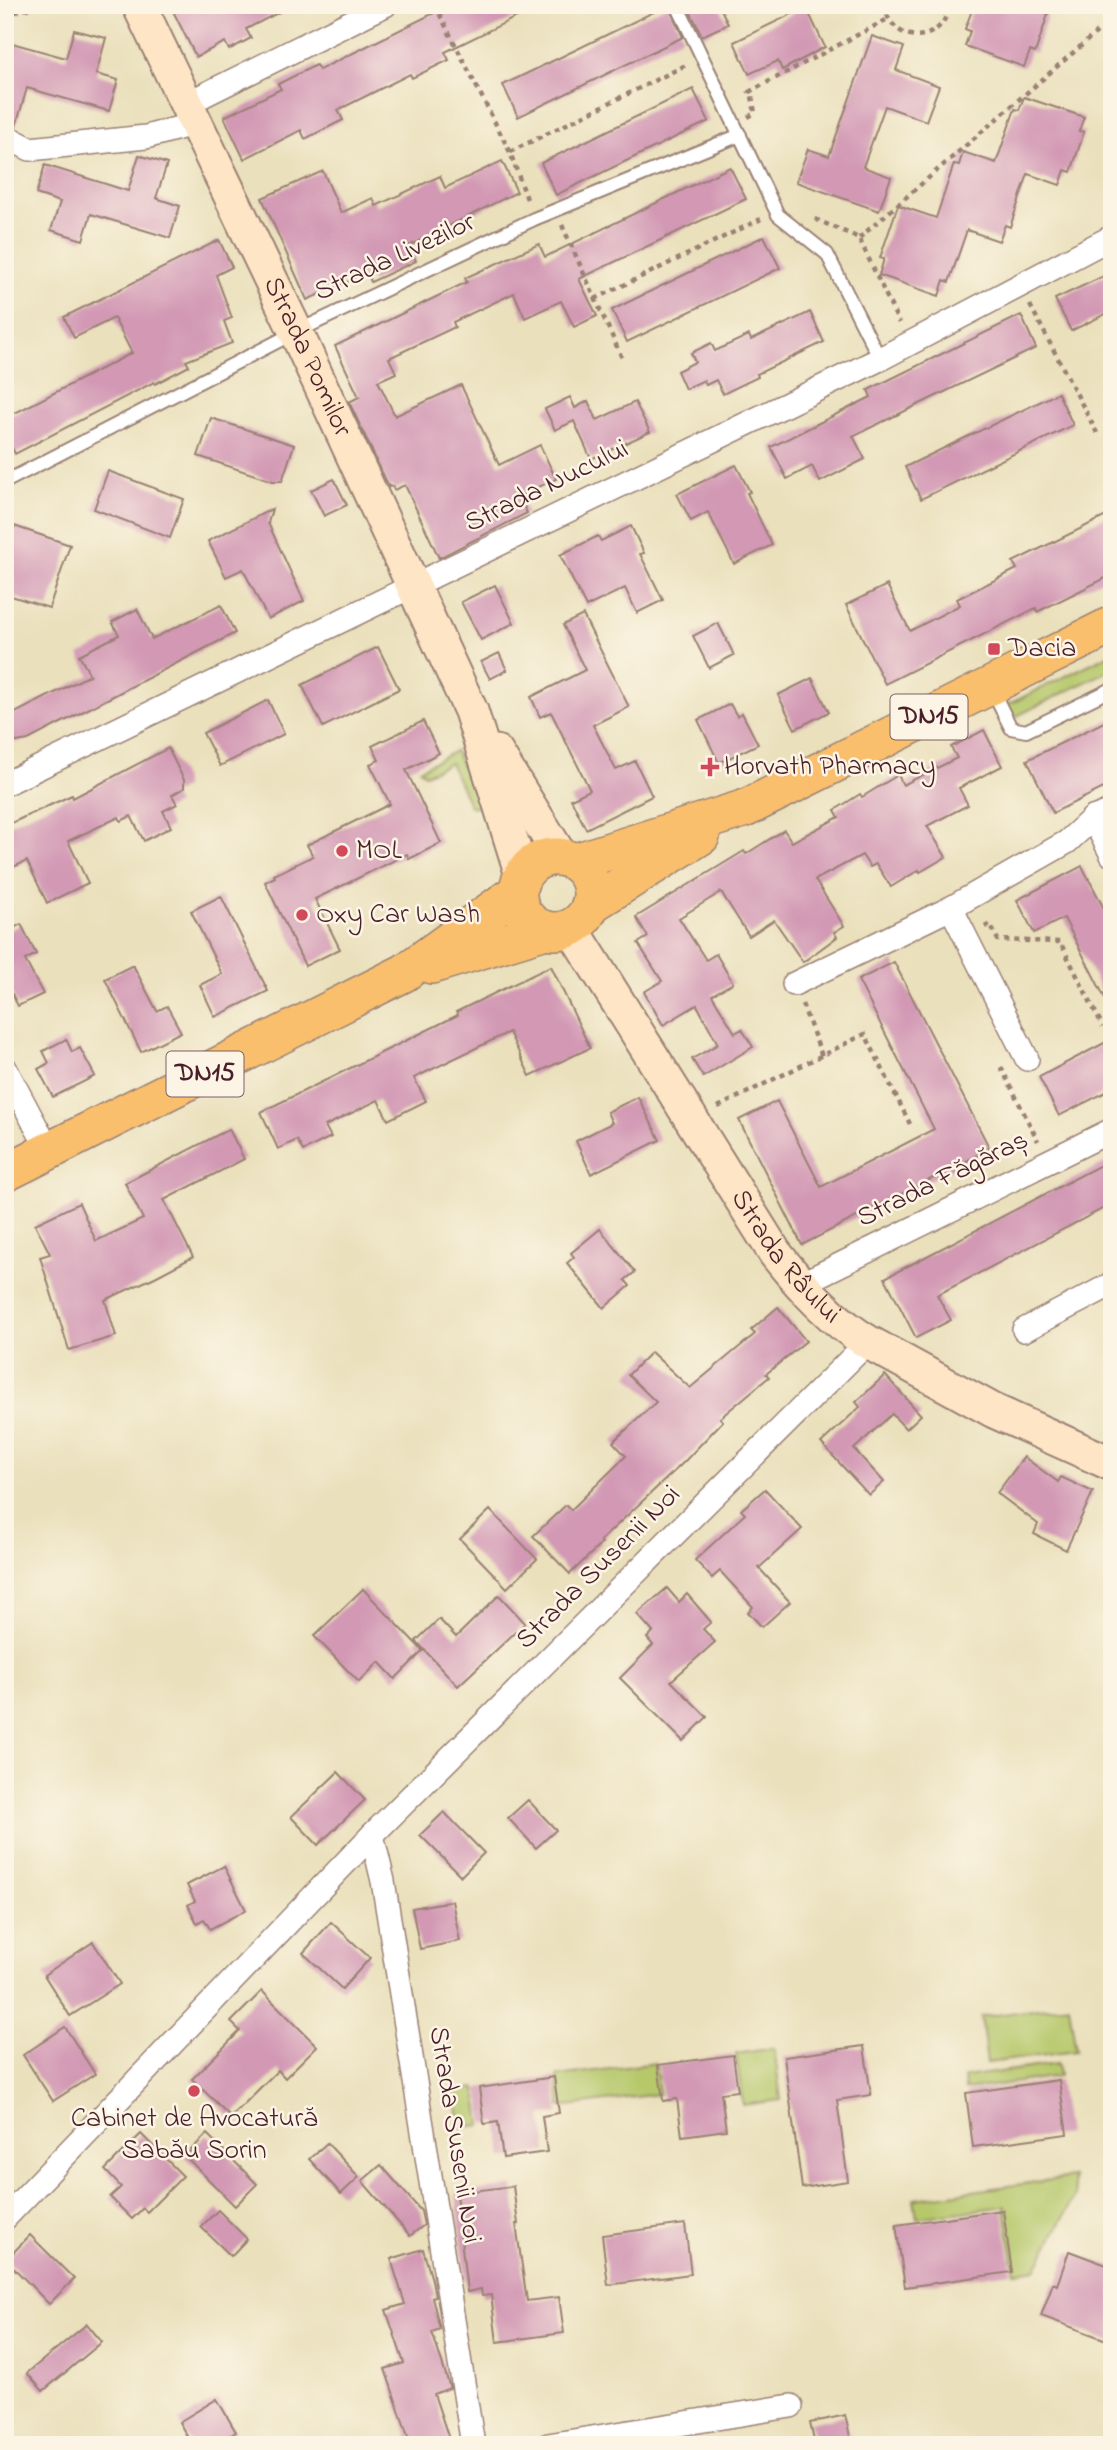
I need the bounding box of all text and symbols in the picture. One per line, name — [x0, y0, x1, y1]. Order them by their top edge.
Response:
street label: Strada Livezilor — [308, 203, 483, 313]
street label: Strada Pomilor — [252, 270, 362, 444]
street label: Strada Nucului — [458, 430, 636, 544]
place label: Dacia — [1007, 629, 1076, 670]
marker: Dacia — [986, 641, 1002, 657]
road number: DN15 — [890, 694, 968, 740]
place label: Horvath Pharmacy — [724, 747, 936, 788]
marker: Horvath Pharmacy — [702, 759, 718, 775]
place label: MOL — [356, 831, 402, 872]
marker: MOL — [334, 843, 350, 859]
place label: Oxy Car Wash — [316, 895, 480, 936]
marker: Oxy Car Wash — [294, 907, 310, 923]
road number: DN15 — [166, 1051, 244, 1096]
street label: Strada Făgăraș — [850, 1121, 1036, 1239]
street label: Strada Râului — [720, 1182, 850, 1335]
street label: Strada Susenii Noi — [507, 1476, 691, 1660]
street label: Strada Susenii Noi — [417, 2024, 491, 2246]
marker: Cabinet de Avocatură Sabău Sorin — [186, 2083, 202, 2099]
place label: Cabinet de Avocatură Sabău Sorin — [71, 2099, 317, 2172]

